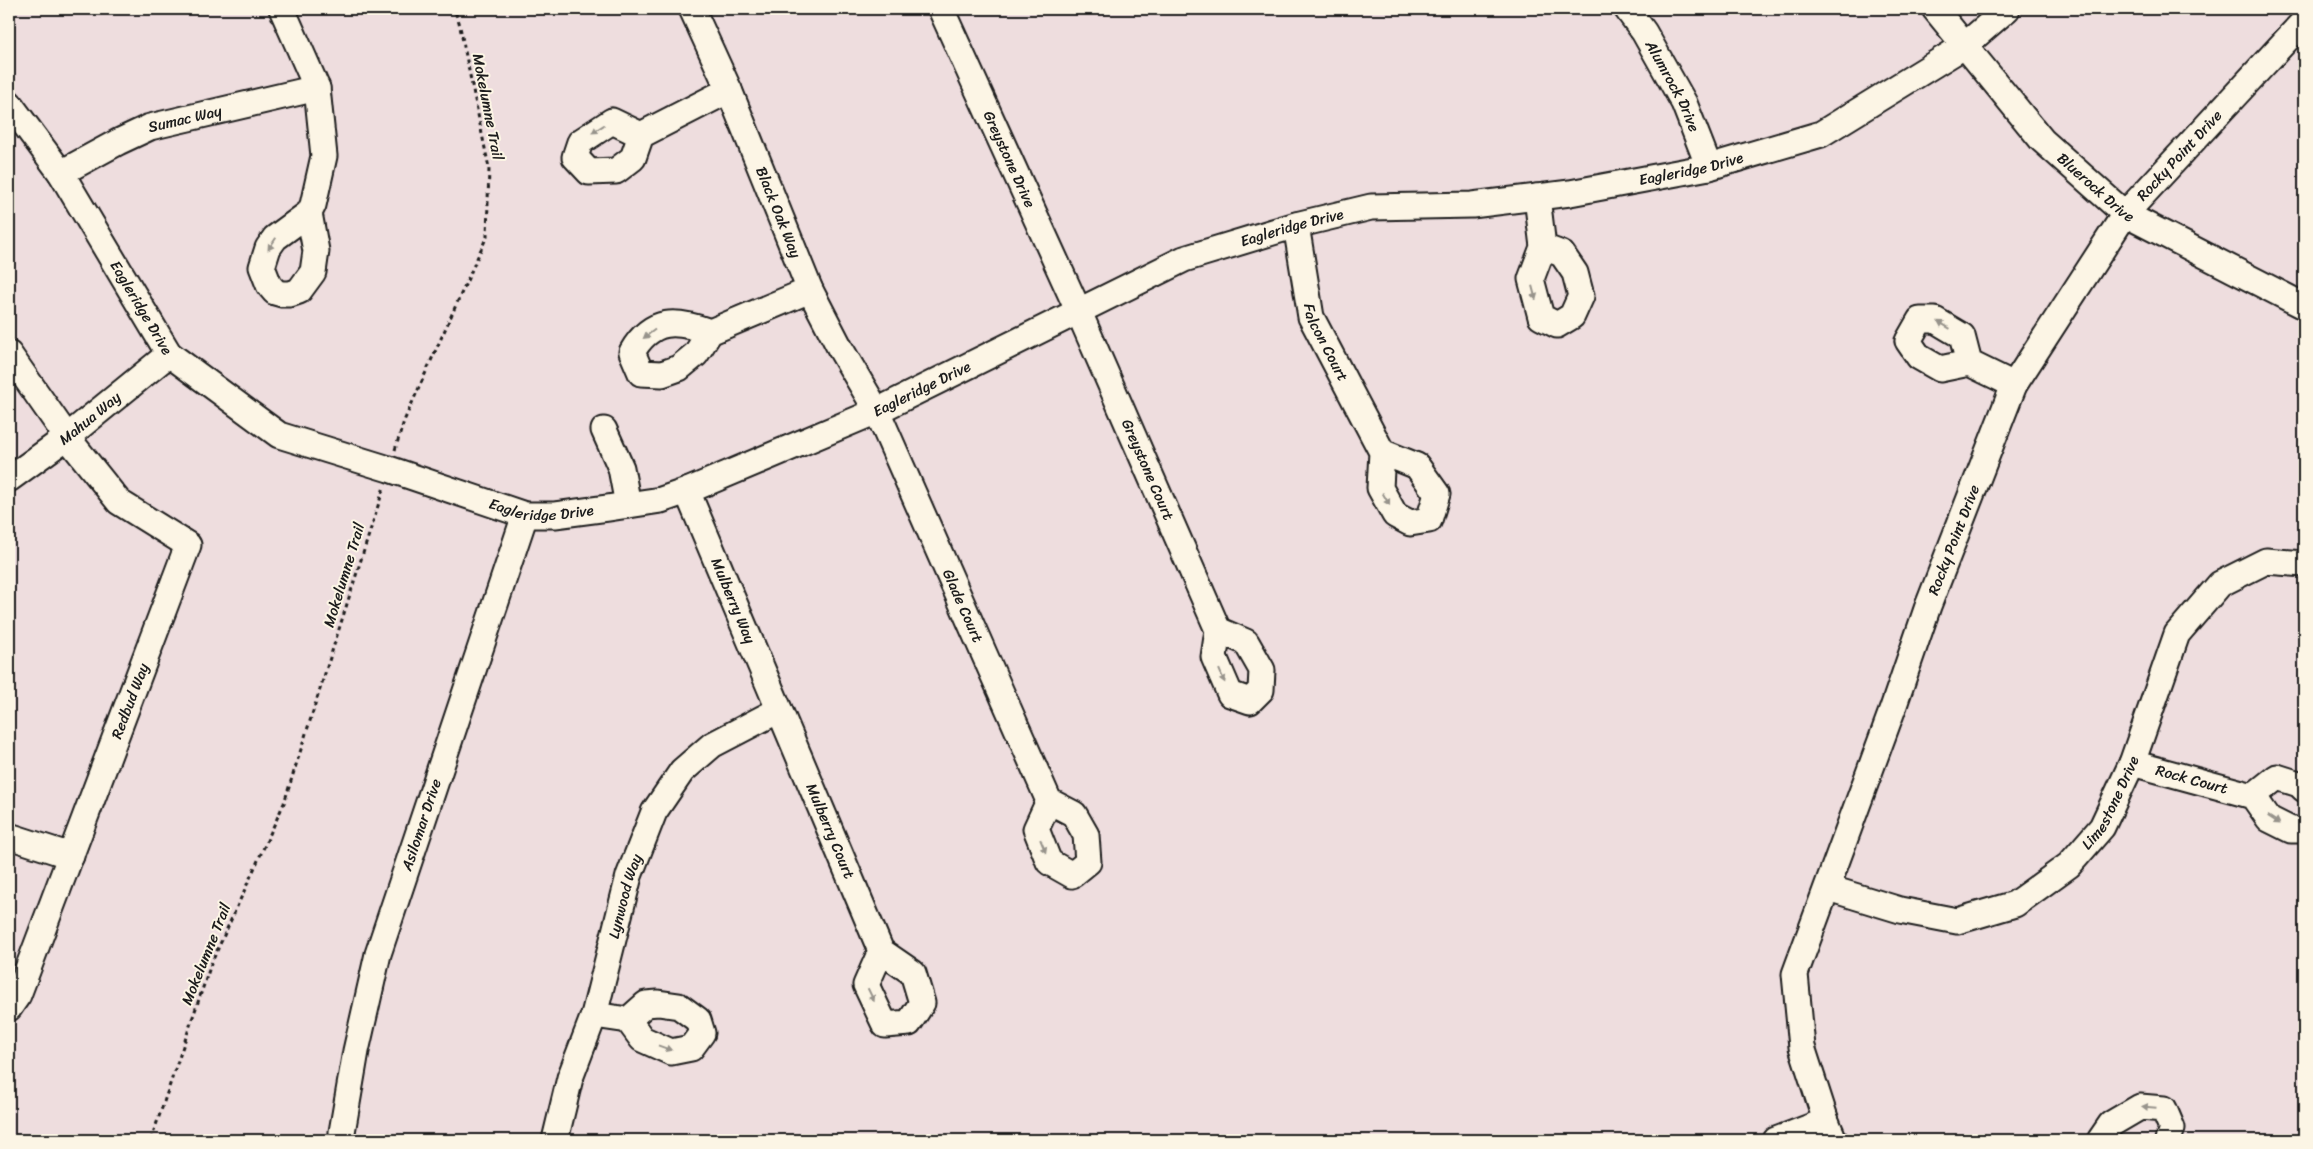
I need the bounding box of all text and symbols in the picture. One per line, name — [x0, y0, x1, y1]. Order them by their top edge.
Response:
street label: Alumrock Drive — [1638, 34, 1707, 136]
street label: Mokelumne Trail — [465, 51, 511, 163]
street label: Sumac Way — [145, 98, 225, 140]
street label: Rocky Point Drive — [2130, 103, 2229, 207]
street label: Greystone Drive — [976, 106, 1043, 212]
one-way arrow — [592, 125, 605, 134]
street label: Eagleridge Drive — [1637, 145, 1746, 193]
street label: Bluerock Drive — [2051, 146, 2139, 230]
street label: Black Oak Way — [748, 163, 809, 262]
street label: Eagleridge Drive — [1237, 201, 1346, 254]
one-way arrow — [267, 237, 277, 251]
street label: Eagleridge Drive — [103, 255, 180, 360]
one-way arrow — [1531, 285, 1539, 300]
street label: Falcon Court — [1296, 301, 1356, 386]
one-way arrow — [1938, 321, 1951, 330]
one-way arrow — [643, 328, 656, 339]
street label: Eagleridge Drive — [868, 354, 975, 424]
street label: Mahua Way — [53, 385, 127, 452]
street label: Greystone Court — [1114, 415, 1182, 525]
street label: Rocky Point Drive — [1920, 480, 1987, 599]
street label: Eagleridge Drive — [485, 491, 595, 528]
one-way arrow — [1382, 492, 1390, 507]
street label: Mokelumne Trail — [316, 519, 372, 631]
street label: Mulberry Way — [704, 554, 763, 648]
street label: Glade Court — [935, 565, 991, 647]
street label: Redbud Way — [104, 659, 156, 743]
one-way arrow — [1219, 669, 1227, 684]
street label: Limestone Drive — [2075, 753, 2146, 856]
street label: Rock Court — [2153, 757, 2231, 802]
street label: Asilomar Drive — [393, 775, 449, 875]
street label: Mulberry Court — [799, 779, 862, 883]
one-way arrow — [2267, 816, 2281, 825]
one-way arrow — [1039, 839, 1047, 854]
street label: Lynwood Way — [601, 850, 650, 941]
street label: Mokelumne Trail — [174, 898, 239, 1009]
one-way arrow — [866, 988, 875, 1003]
one-way arrow — [658, 1044, 673, 1052]
one-way arrow — [2141, 1103, 2157, 1111]

